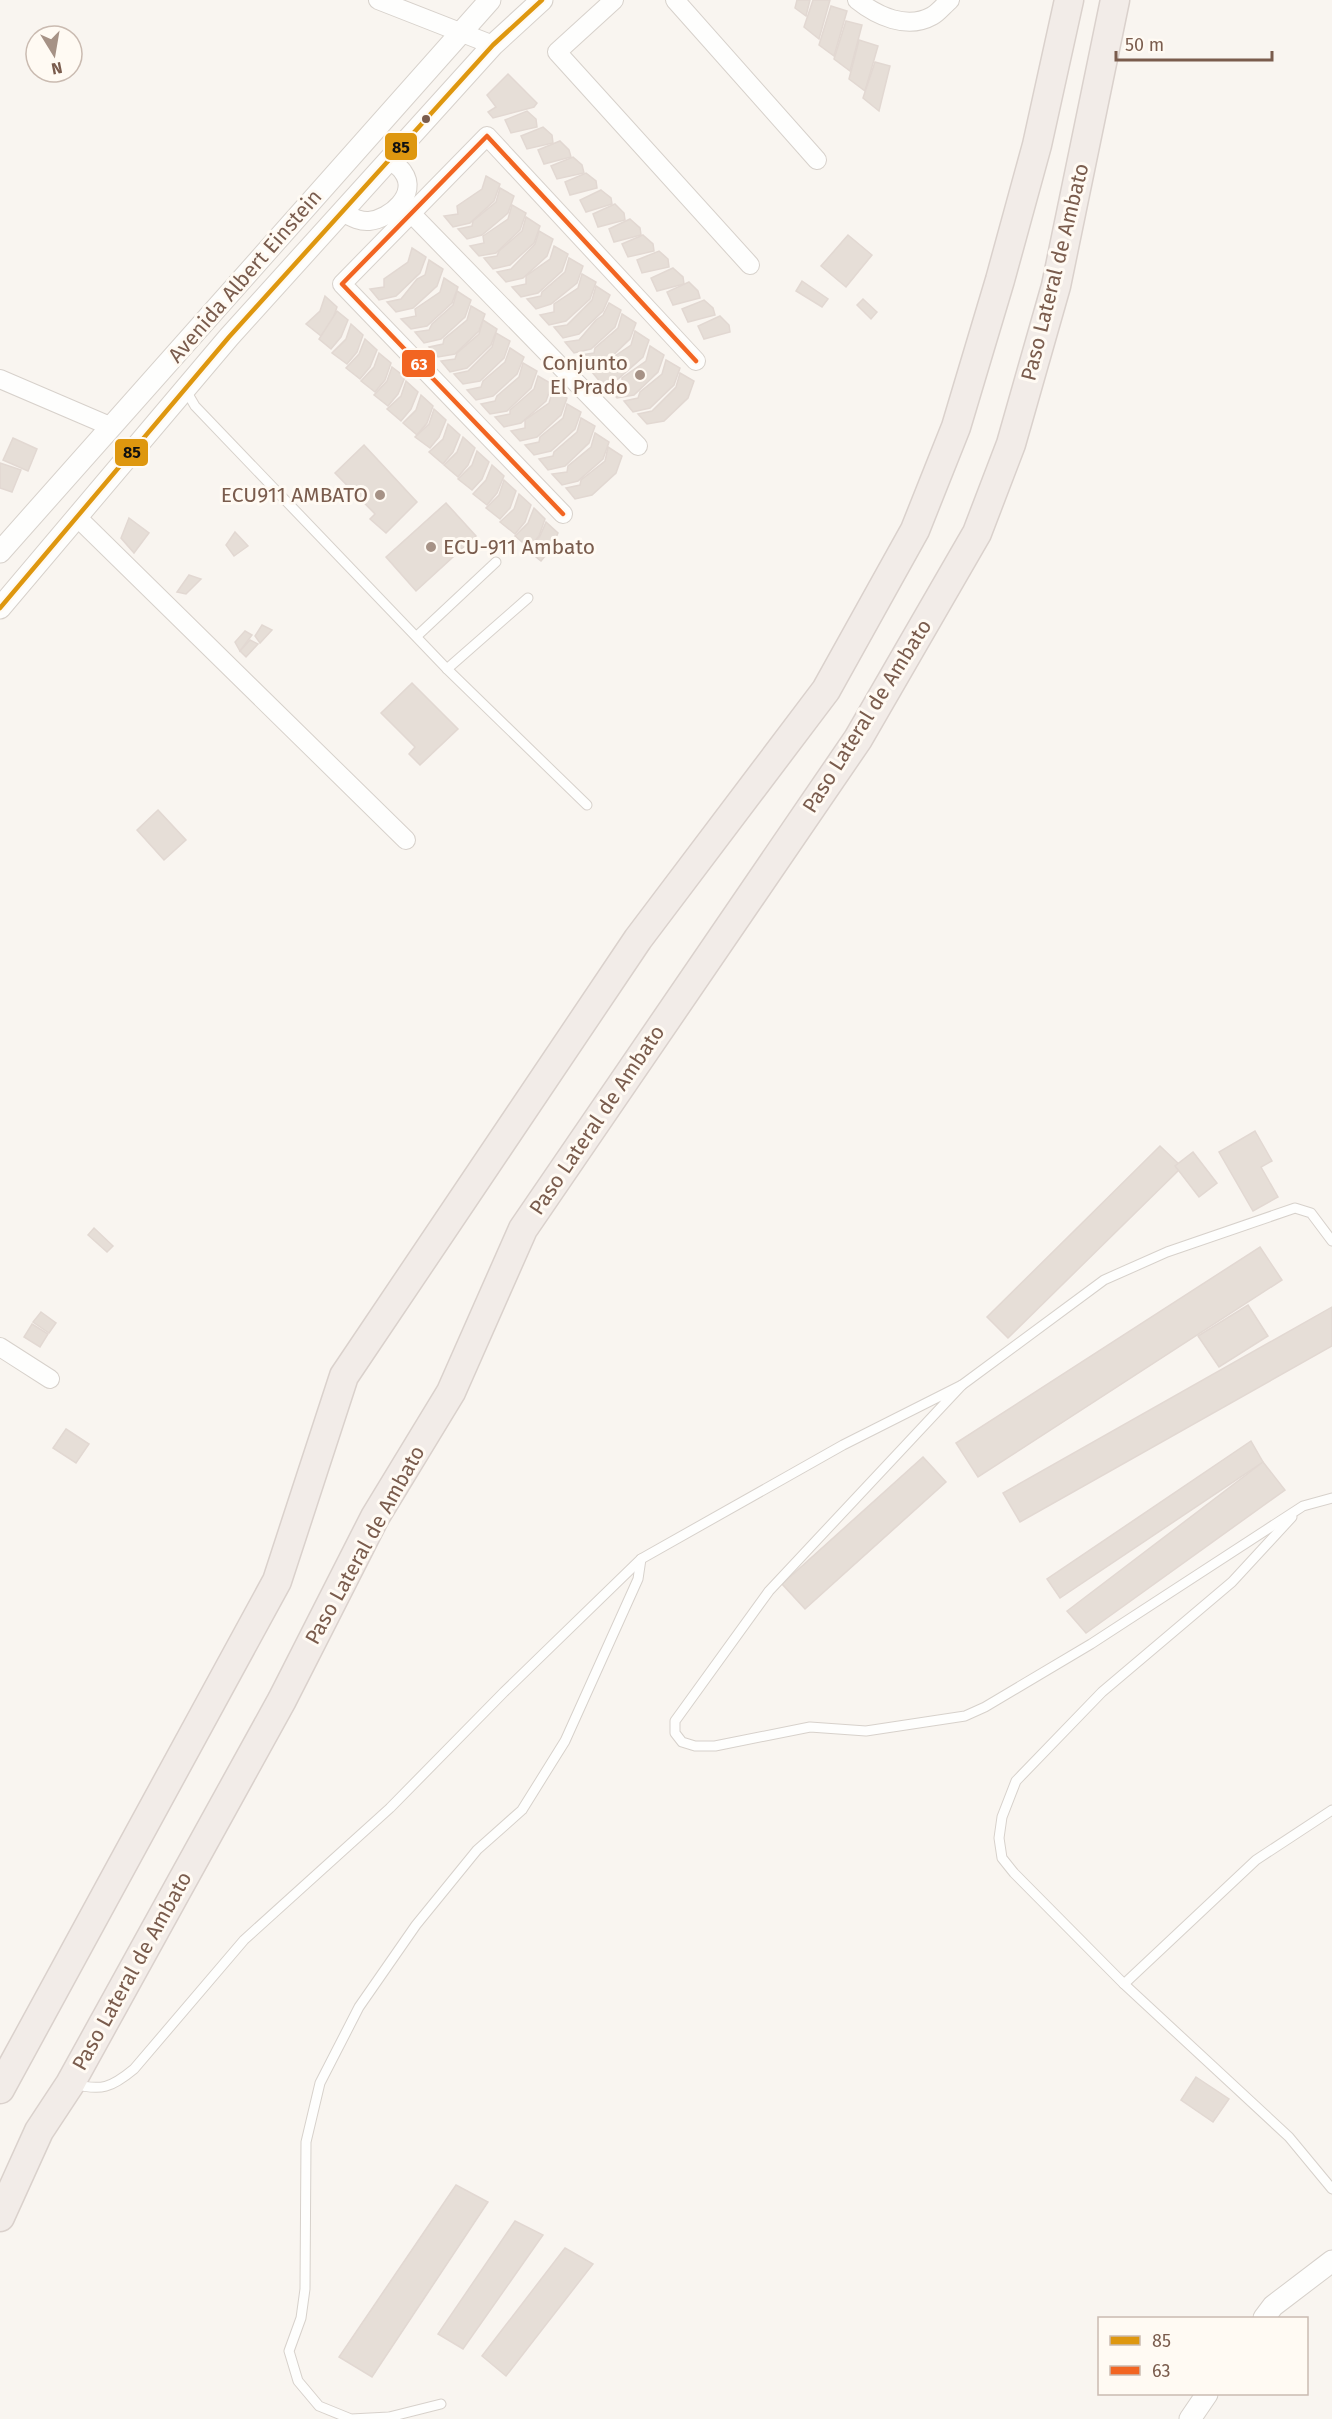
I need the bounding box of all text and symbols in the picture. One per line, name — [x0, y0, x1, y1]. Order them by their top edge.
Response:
north arrow — [24, 24, 84, 84]
scale bar — [1116, 24, 1272, 62]
text: 50 m — [1125, 34, 1164, 56]
text: N — [50, 58, 64, 79]
unlabelled marker — [420, 113, 432, 125]
line badge: 85 — [384, 132, 418, 161]
text: 85 — [392, 138, 410, 157]
street label: Paso Lateral de Ambato — [1015, 160, 1095, 384]
street label: Avenida Albert Einstein — [163, 184, 327, 368]
line badge: 63 — [401, 349, 436, 378]
place label: Conjunto El Prado — [542, 350, 628, 400]
text: 63 — [410, 355, 428, 374]
marker: Conjunto El Prado — [633, 368, 647, 382]
line badge: 85 — [114, 438, 149, 467]
text: 85 — [123, 443, 141, 462]
place label: ECU911 AMBATO — [221, 482, 368, 508]
marker: ECU911 AMBATO — [373, 488, 387, 502]
place label: ECU-911 Ambato — [443, 534, 595, 560]
marker: ECU-911 Ambato — [424, 540, 438, 554]
street label: Paso Lateral de Ambato — [797, 614, 937, 818]
street label: Paso Lateral de Ambato — [524, 1020, 670, 1220]
street label: Paso Lateral de Ambato — [299, 1441, 431, 1649]
street label: Paso Lateral de Ambato — [66, 1867, 198, 2075]
legend — [1098, 2317, 1308, 2395]
text: 85 — [1152, 2330, 1171, 2352]
text: 63 — [1152, 2360, 1170, 2382]

